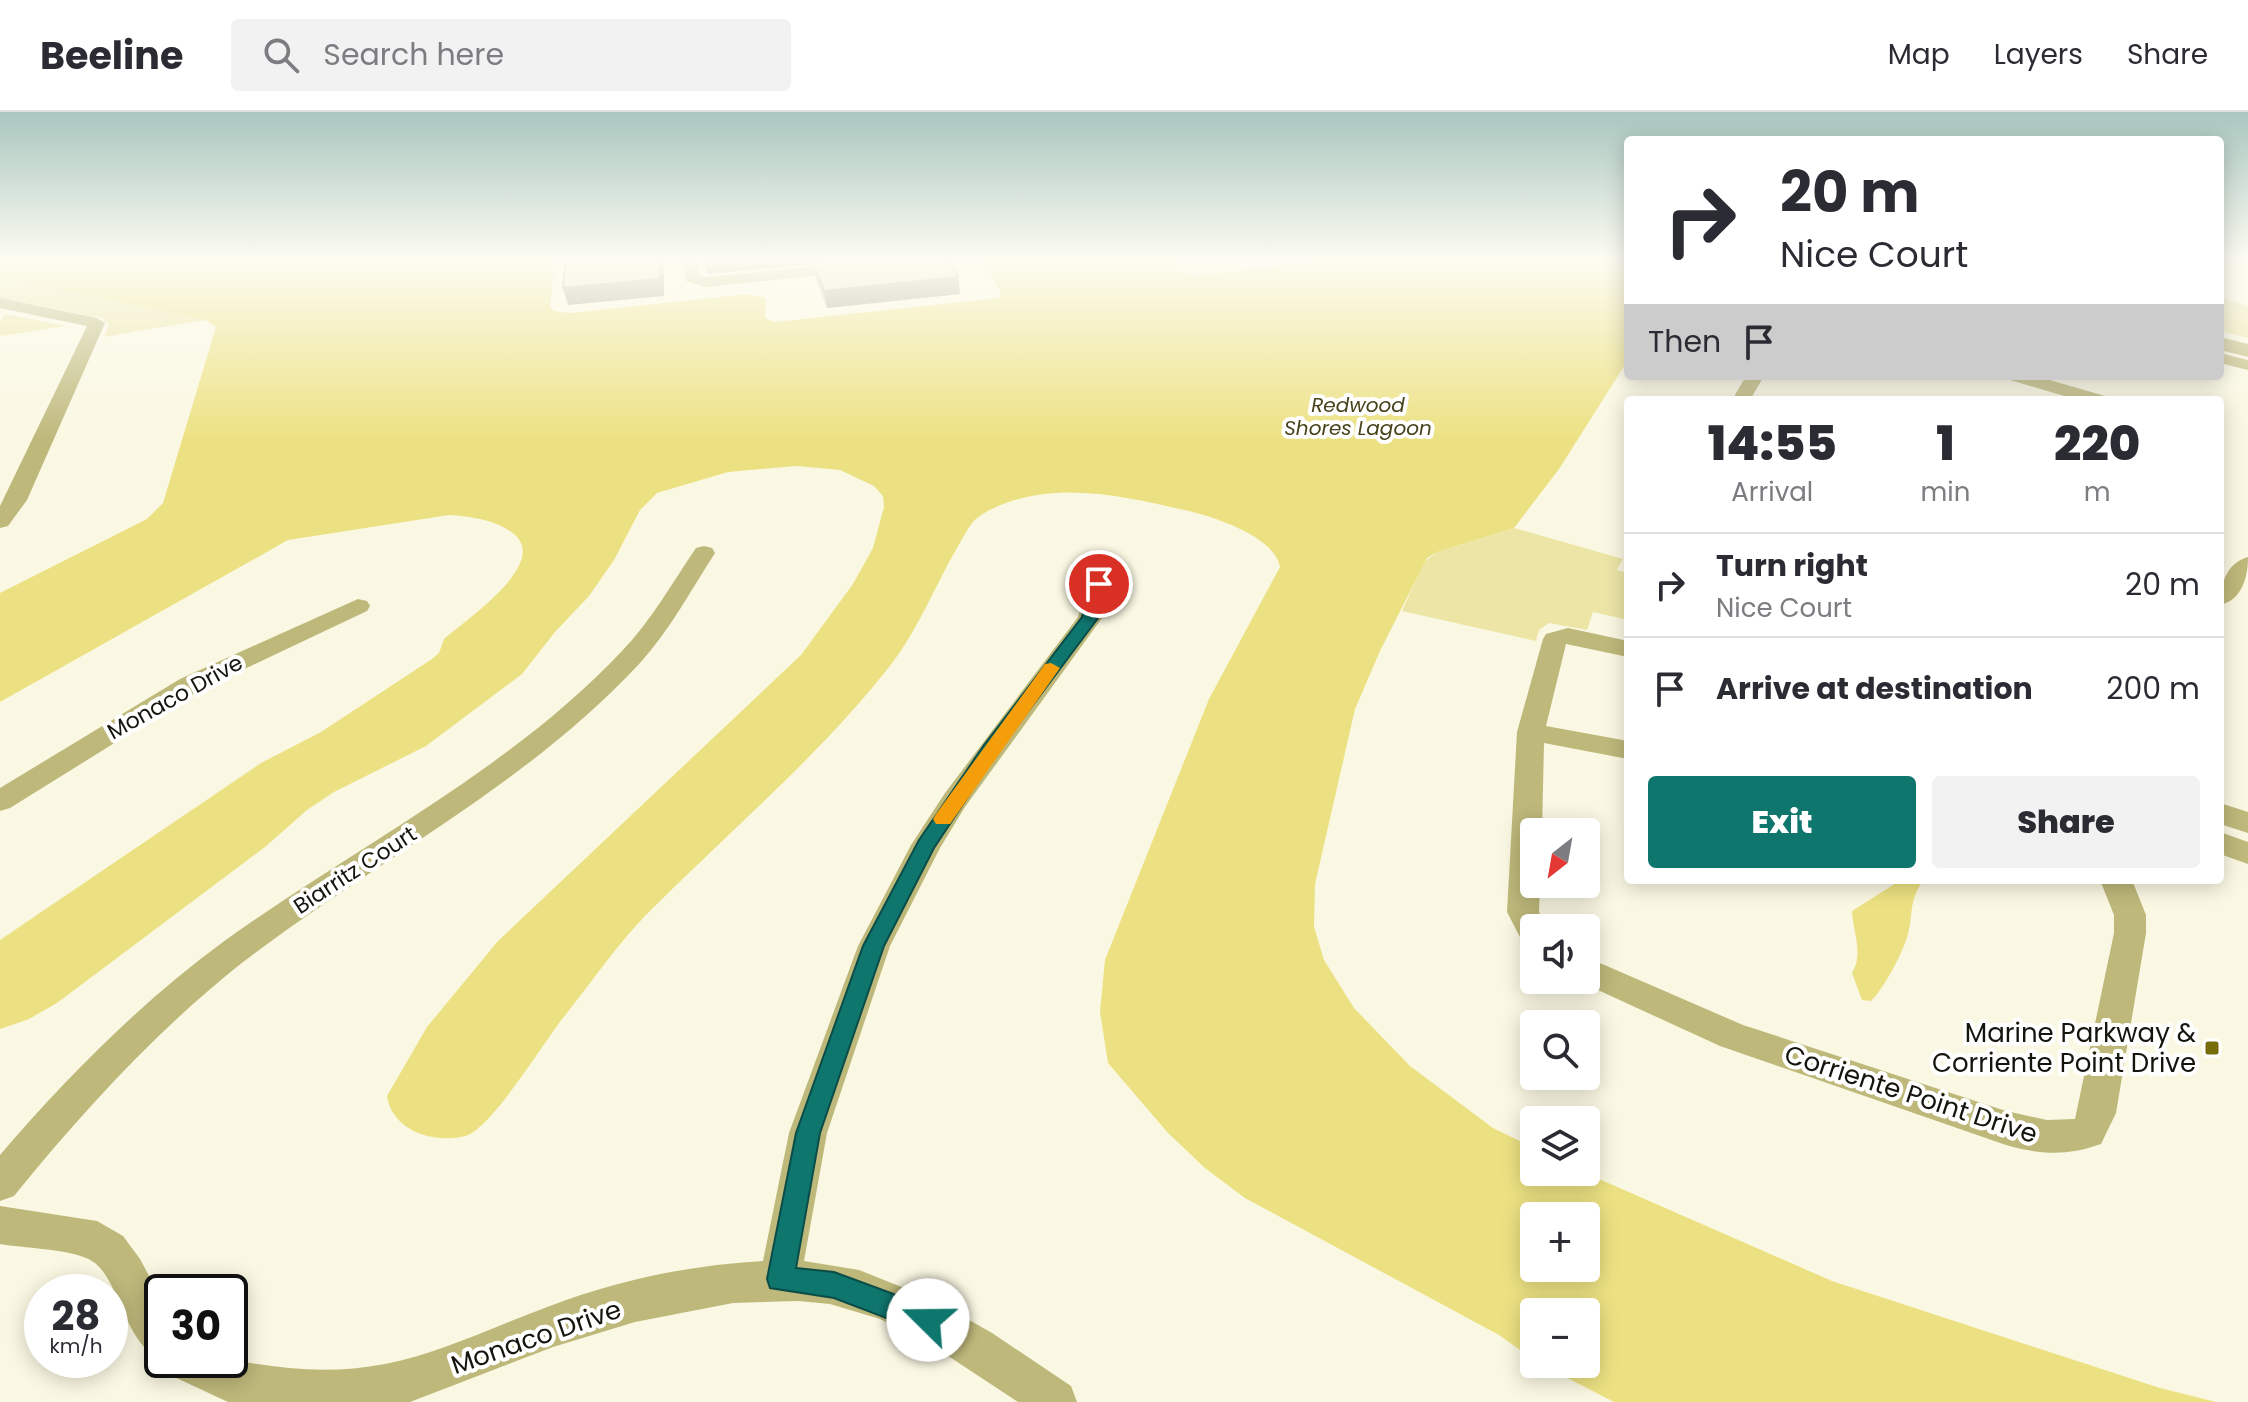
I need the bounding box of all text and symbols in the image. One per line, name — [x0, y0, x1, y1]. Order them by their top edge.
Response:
search box — [231, 19, 791, 91]
text: Beeline — [40, 29, 183, 82]
icon: search — [259, 33, 303, 77]
text: Search here — [323, 33, 504, 76]
text: Map — [1888, 35, 1950, 74]
text: Layers — [1994, 35, 2083, 74]
text: Share — [2127, 35, 2208, 74]
text: 20 m — [1780, 153, 1920, 232]
icon: right — [1648, 168, 1752, 272]
text: Nice Court — [1780, 229, 1968, 280]
text: Then — [1648, 320, 1721, 363]
icon: arrive — [1737, 320, 1781, 364]
water label: Redwood Shores Lagoon — [1284, 391, 1432, 442]
text: 14:55 — [1708, 410, 1837, 477]
text: 1 — [1936, 410, 1955, 477]
text: 220 — [2054, 410, 2140, 477]
text: Arrival — [1731, 474, 1813, 510]
text: min — [1921, 474, 1970, 510]
text: m — [2084, 474, 2111, 510]
text: Turn right — [1716, 544, 1868, 587]
pin — [1065, 550, 1133, 618]
icon: arrive — [1077, 562, 1121, 606]
icon: right — [1648, 563, 1692, 607]
text: 20 m — [2125, 563, 2200, 606]
text: Nice Court — [1716, 590, 1852, 626]
street label: Monaco Drive — [102, 647, 248, 747]
icon: arrive — [1648, 667, 1692, 711]
text: Arrive at destination — [1716, 667, 2033, 710]
text: 200 m — [2106, 667, 2200, 710]
button: Exit — [1648, 776, 1916, 868]
button: Share — [1932, 776, 2200, 868]
north arrow — [1520, 818, 1600, 898]
map controls — [1520, 818, 1600, 1378]
street label: Biarritz Court — [287, 819, 423, 921]
button: sound — [1520, 914, 1600, 994]
button: search — [1520, 1010, 1600, 1090]
place label: Marine Parkway & Corriente Point Drive — [1932, 1015, 2196, 1081]
street label: Corriente Point Drive — [1780, 1036, 2042, 1152]
marker: Marine Parkway & Corriente Point Drive — [2203, 1039, 2221, 1057]
button: layers — [1520, 1106, 1600, 1186]
button: + — [1520, 1202, 1600, 1282]
speed limit sign: 30 — [144, 1274, 248, 1378]
position arrow — [886, 1278, 970, 1362]
text: 28 — [52, 1288, 100, 1344]
street label: Monaco Drive — [446, 1291, 626, 1383]
button: − — [1520, 1298, 1600, 1378]
text: km/h — [49, 1332, 103, 1360]

